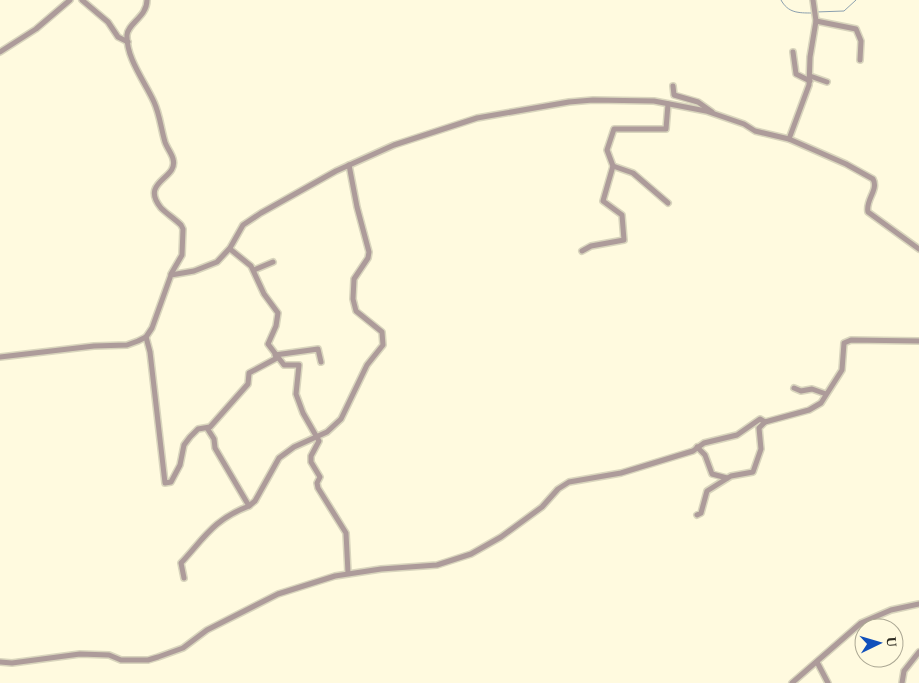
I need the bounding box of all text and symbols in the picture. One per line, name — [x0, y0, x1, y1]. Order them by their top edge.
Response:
north arrow — [854, 618, 904, 668]
text: U — [884, 636, 899, 648]

